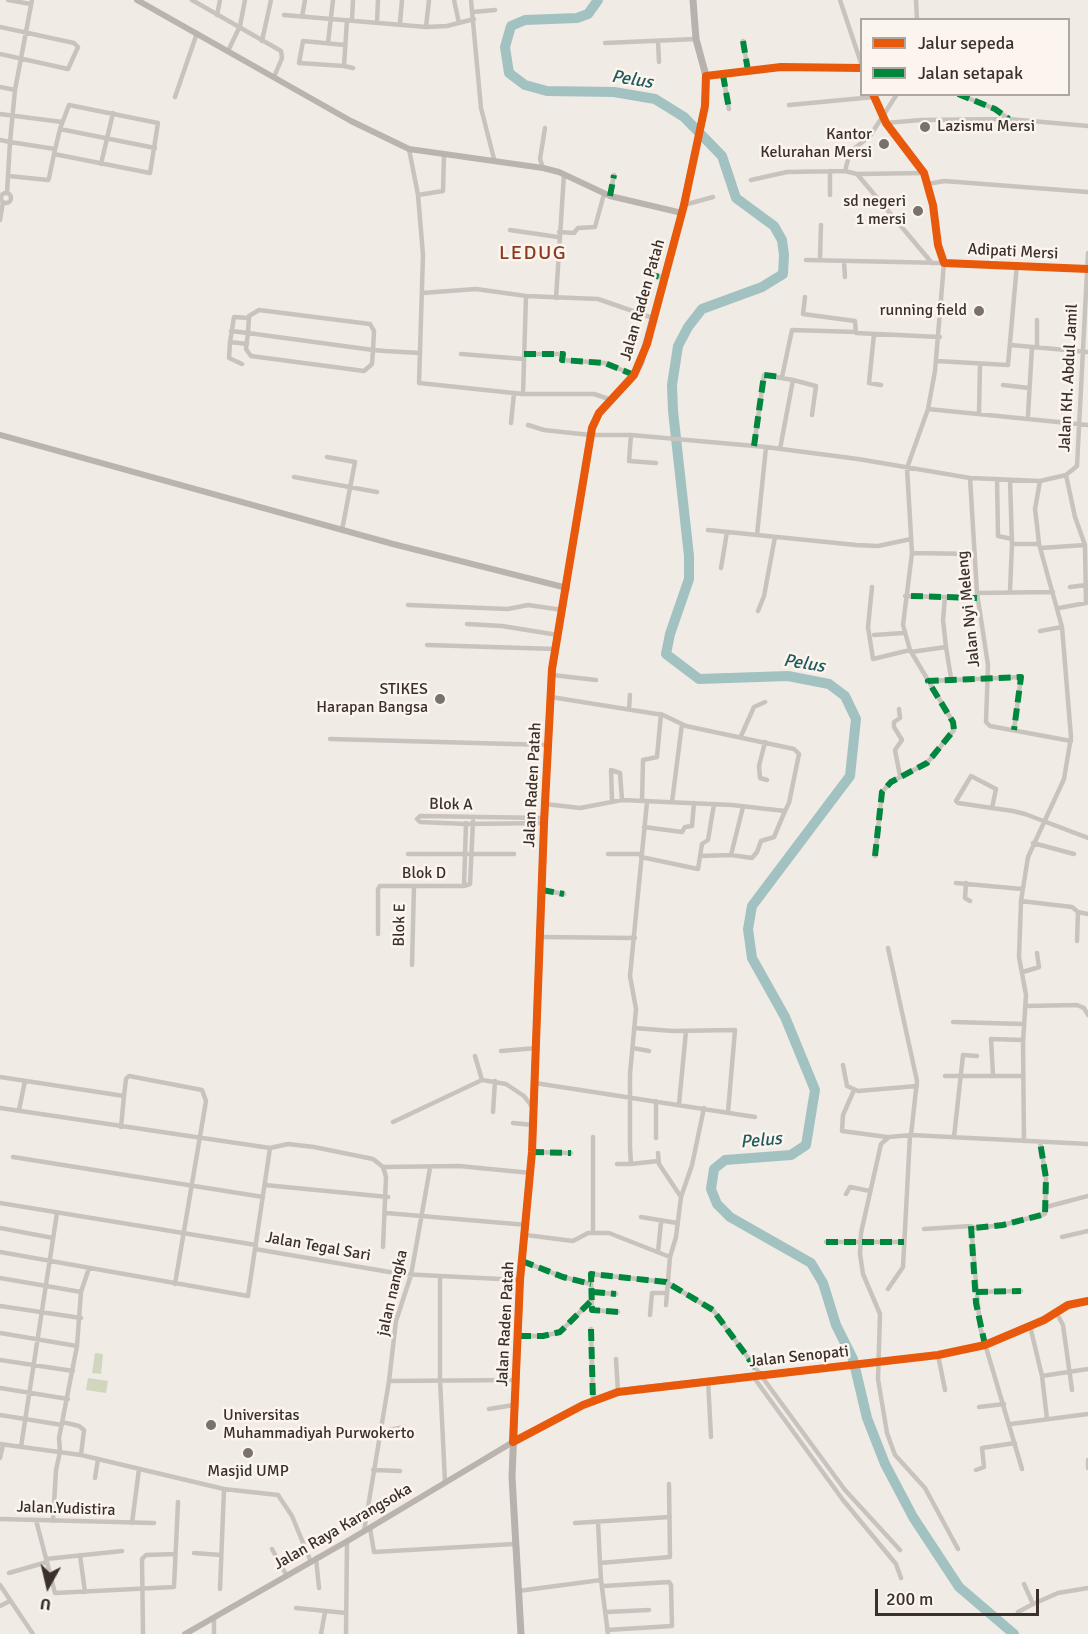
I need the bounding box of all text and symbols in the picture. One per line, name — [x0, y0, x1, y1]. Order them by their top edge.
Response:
legend — [860, 18, 1070, 96]
text: Jalur sepeda — [918, 32, 1014, 54]
text: Jalan setapak — [918, 62, 1023, 84]
water label: Pelus — [610, 66, 654, 94]
place label: Lazismu Mersi — [937, 117, 1035, 137]
marker: Lazismu Mersi — [918, 120, 932, 134]
place label: Kantor Kelurahan Mersi — [760, 125, 872, 163]
marker: Kantor Kelurahan Mersi — [877, 137, 891, 151]
place label: sd negeri 1 mersi — [843, 192, 906, 230]
marker: sd negeri 1 mersi — [911, 204, 925, 218]
street label: Jalan Raden Patah — [617, 237, 669, 363]
street label: Adipati Mersi — [967, 240, 1059, 264]
district label: LEDUG — [499, 242, 567, 266]
place label: running field — [879, 301, 967, 321]
street label: Jalan KH. Abdul Jamil — [1056, 303, 1082, 453]
marker: running field — [972, 304, 986, 318]
street label: Jalan Nyi Meleng — [953, 550, 985, 668]
water label: Pelus — [782, 650, 826, 678]
place label: STIKES Harapan Bangsa — [316, 680, 428, 718]
marker: STIKES Harapan Bangsa — [433, 692, 447, 706]
street label: Jalan Raden Patah — [520, 722, 546, 848]
street label: Blok A — [429, 795, 473, 815]
street label: Blok D — [402, 864, 446, 884]
street label: Blok E — [390, 903, 410, 947]
water label: Pelus — [739, 1128, 783, 1154]
street label: Jalan Tegal Sari — [264, 1228, 372, 1266]
street label: jalan nangka — [374, 1248, 412, 1338]
street label: Jalan Raden Patah — [493, 1261, 519, 1387]
street label: Jalan Senopati — [748, 1342, 850, 1372]
place label: Universitas Muhammadiyah Purwokerto — [223, 1406, 415, 1444]
marker: Universitas Muhammadiyah Purwokerto — [204, 1418, 218, 1432]
marker: Masjid UMP — [241, 1446, 255, 1460]
place label: Masjid UMP — [207, 1462, 289, 1482]
street label: Jalan Raya Karangsoka — [270, 1480, 416, 1574]
street label: Jalan.Yudistira — [16, 1498, 116, 1520]
north arrow — [18, 1556, 78, 1616]
scale bar — [878, 1577, 1042, 1615]
text: 200 m — [886, 1588, 933, 1610]
text: U — [39, 1593, 52, 1614]

